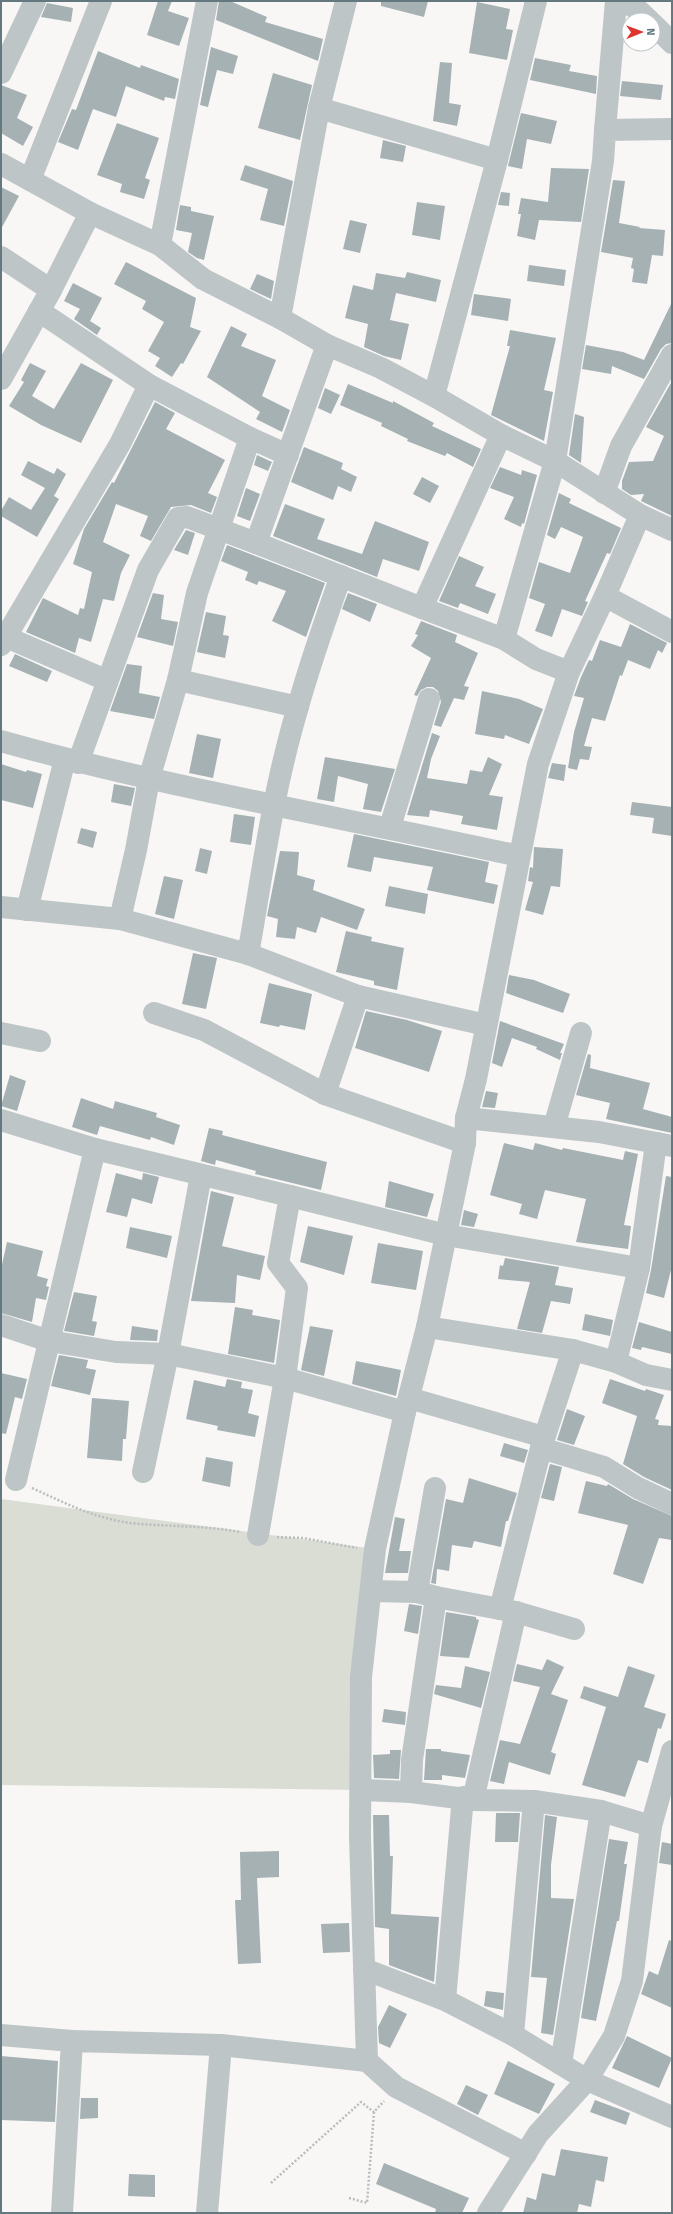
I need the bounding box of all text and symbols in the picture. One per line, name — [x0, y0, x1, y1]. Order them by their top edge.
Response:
north arrow — [621, 12, 661, 52]
text: N — [644, 28, 657, 36]

